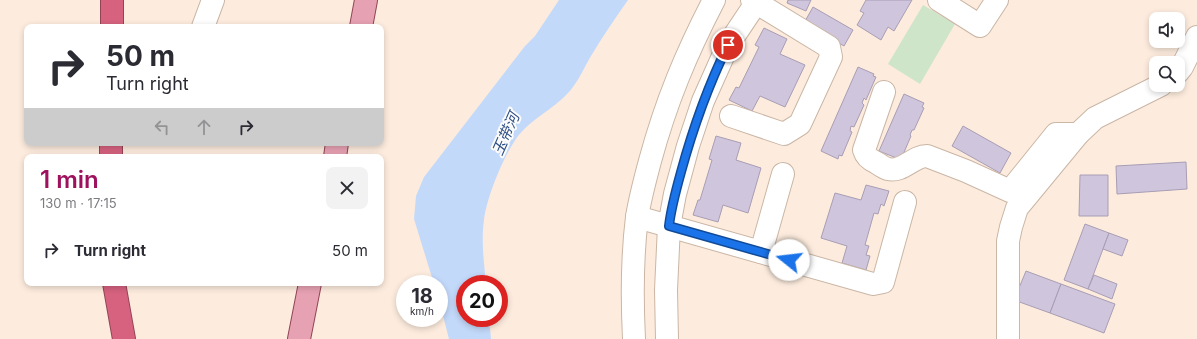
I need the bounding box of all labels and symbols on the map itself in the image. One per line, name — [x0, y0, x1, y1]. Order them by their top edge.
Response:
pin — [711, 28, 745, 62]
water label: 玉带河 — [488, 107, 525, 158]
position arrow — [768, 239, 810, 281]
speed limit sign: 20 — [456, 275, 508, 327]

